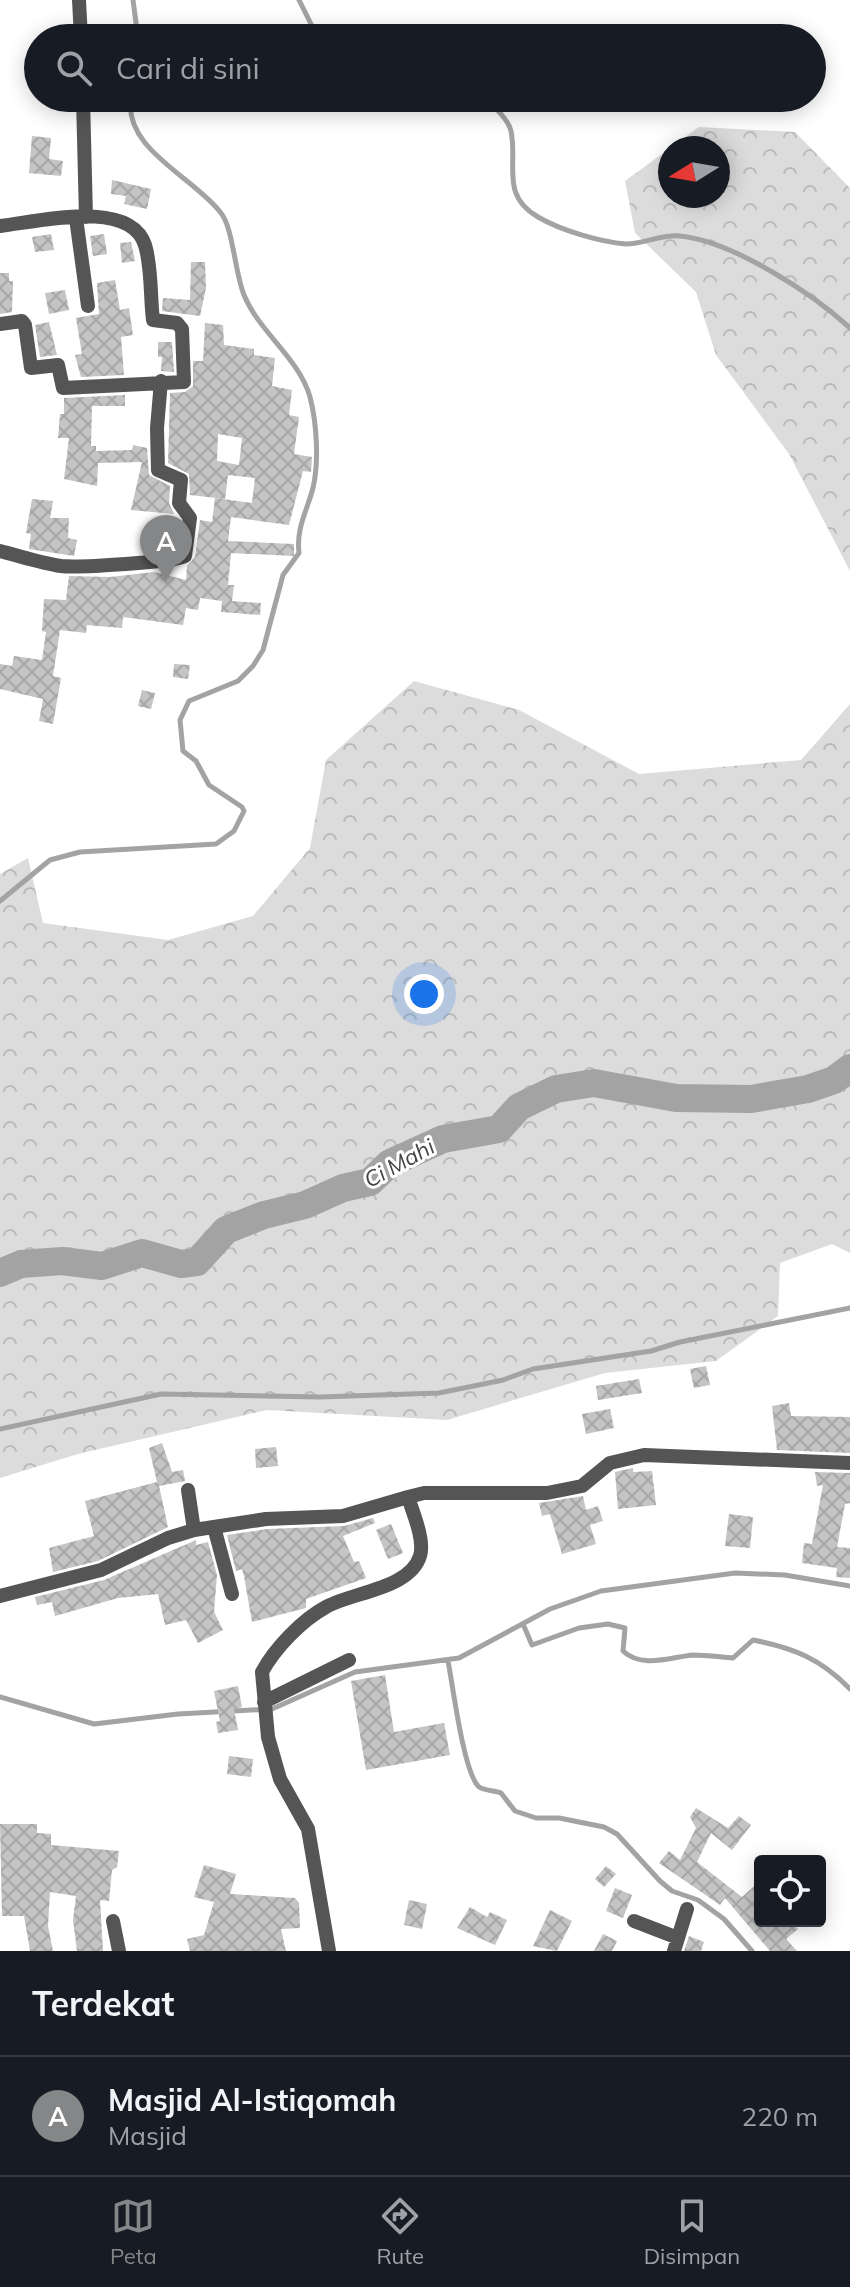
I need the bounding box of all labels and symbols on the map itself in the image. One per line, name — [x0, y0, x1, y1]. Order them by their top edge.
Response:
north arrow — [658, 136, 730, 208]
pin: A — [140, 515, 192, 581]
your location — [404, 974, 444, 1014]
water label: Ci Mahi — [359, 1132, 440, 1194]

